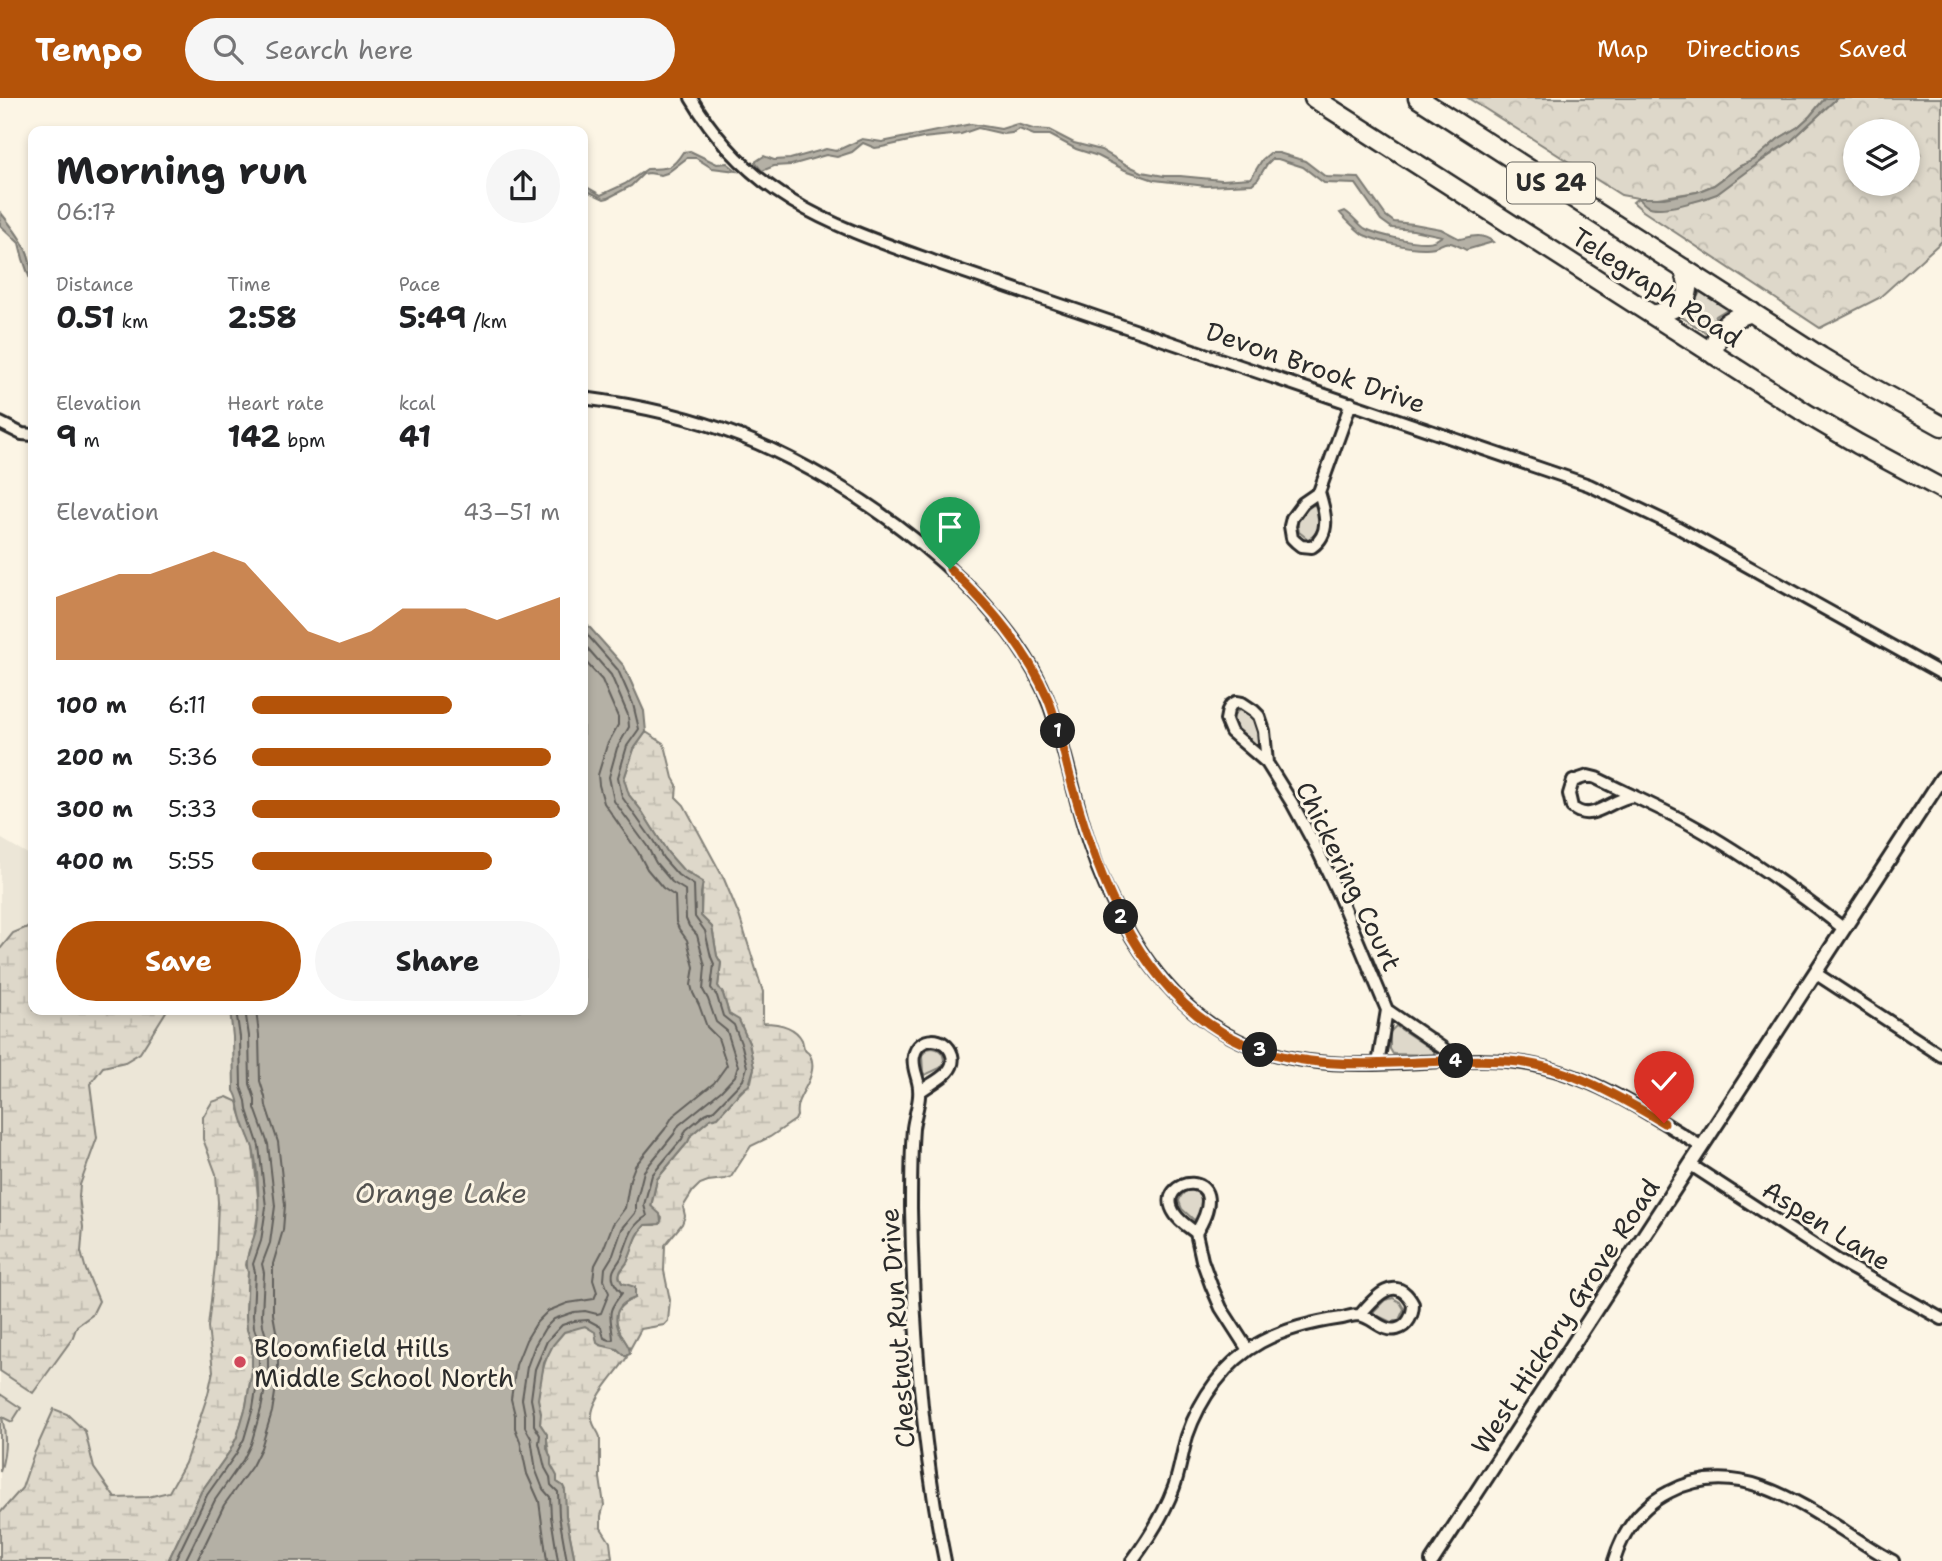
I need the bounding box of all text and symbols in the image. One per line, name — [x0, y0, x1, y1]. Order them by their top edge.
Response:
search box — [185, 18, 675, 81]
text: Tempo — [35, 27, 143, 72]
icon: search — [209, 30, 247, 68]
text: Search here — [265, 32, 414, 67]
text: Map — [1597, 33, 1648, 65]
text: Directions — [1686, 33, 1801, 65]
text: Saved — [1839, 33, 1907, 65]
map controls — [1843, 119, 1920, 196]
button: layers — [1843, 119, 1920, 196]
text: Morning run — [56, 145, 307, 196]
button: share — [486, 149, 560, 223]
road number: US 24 — [1507, 162, 1595, 204]
text: 06:17 — [56, 197, 116, 227]
street label: Telegraph Road — [1565, 219, 1749, 355]
text: Distance — [56, 272, 134, 297]
text: Time — [227, 272, 271, 297]
text: Pace — [399, 272, 440, 297]
text: 0.51 — [56, 297, 115, 338]
text: 2:58 — [227, 297, 297, 338]
text: 5:49 — [399, 297, 467, 338]
text: km — [115, 309, 148, 334]
text: /km — [467, 309, 507, 334]
street label: Devon Brook Drive — [1201, 313, 1431, 421]
text: Elevation — [56, 391, 141, 416]
text: Heart rate — [227, 391, 324, 416]
text: kcal — [399, 391, 436, 416]
text: 9 — [56, 416, 77, 457]
text: 142 — [227, 416, 281, 457]
text: 41 — [399, 416, 431, 457]
text: m — [77, 428, 100, 453]
text: bpm — [281, 428, 325, 453]
text: Elevation — [56, 497, 159, 527]
text: 43–51 m — [463, 497, 560, 527]
pin — [920, 497, 980, 569]
icon: arrive — [931, 508, 969, 546]
text: 100 m — [56, 690, 127, 720]
text: 6:11 — [168, 690, 206, 720]
pin: 1 — [1040, 714, 1076, 748]
text: 1 — [1053, 718, 1062, 743]
text: 200 m — [56, 742, 133, 772]
text: 5:36 — [168, 742, 218, 772]
street label: Chickering Court — [1288, 775, 1410, 977]
text: 300 m — [56, 794, 133, 824]
text: 5:33 — [168, 794, 217, 824]
text: 400 m — [56, 846, 133, 876]
text: 5:55 — [168, 846, 214, 876]
pin: 2 — [1104, 900, 1138, 934]
text: 2 — [1114, 904, 1127, 929]
button: Save — [56, 921, 301, 1001]
button: Share — [315, 921, 560, 1001]
pin: 3 — [1242, 1032, 1278, 1068]
text: 3 — [1253, 1037, 1266, 1062]
pin: 4 — [1438, 1044, 1474, 1079]
text: 4 — [1449, 1048, 1462, 1073]
pin — [1634, 1051, 1694, 1123]
icon: check — [1645, 1062, 1683, 1100]
street label: West Hickory Grove Road — [1463, 1171, 1667, 1461]
street label: Aspen Lane — [1756, 1172, 1898, 1278]
water label: Orange Lake — [355, 1174, 527, 1212]
street label: Chestnut Run Drive — [871, 1207, 923, 1449]
place label: Bloomfield Hills Middle School North — [254, 1330, 514, 1395]
marker: Bloomfield Hills Middle School North — [232, 1354, 248, 1370]

